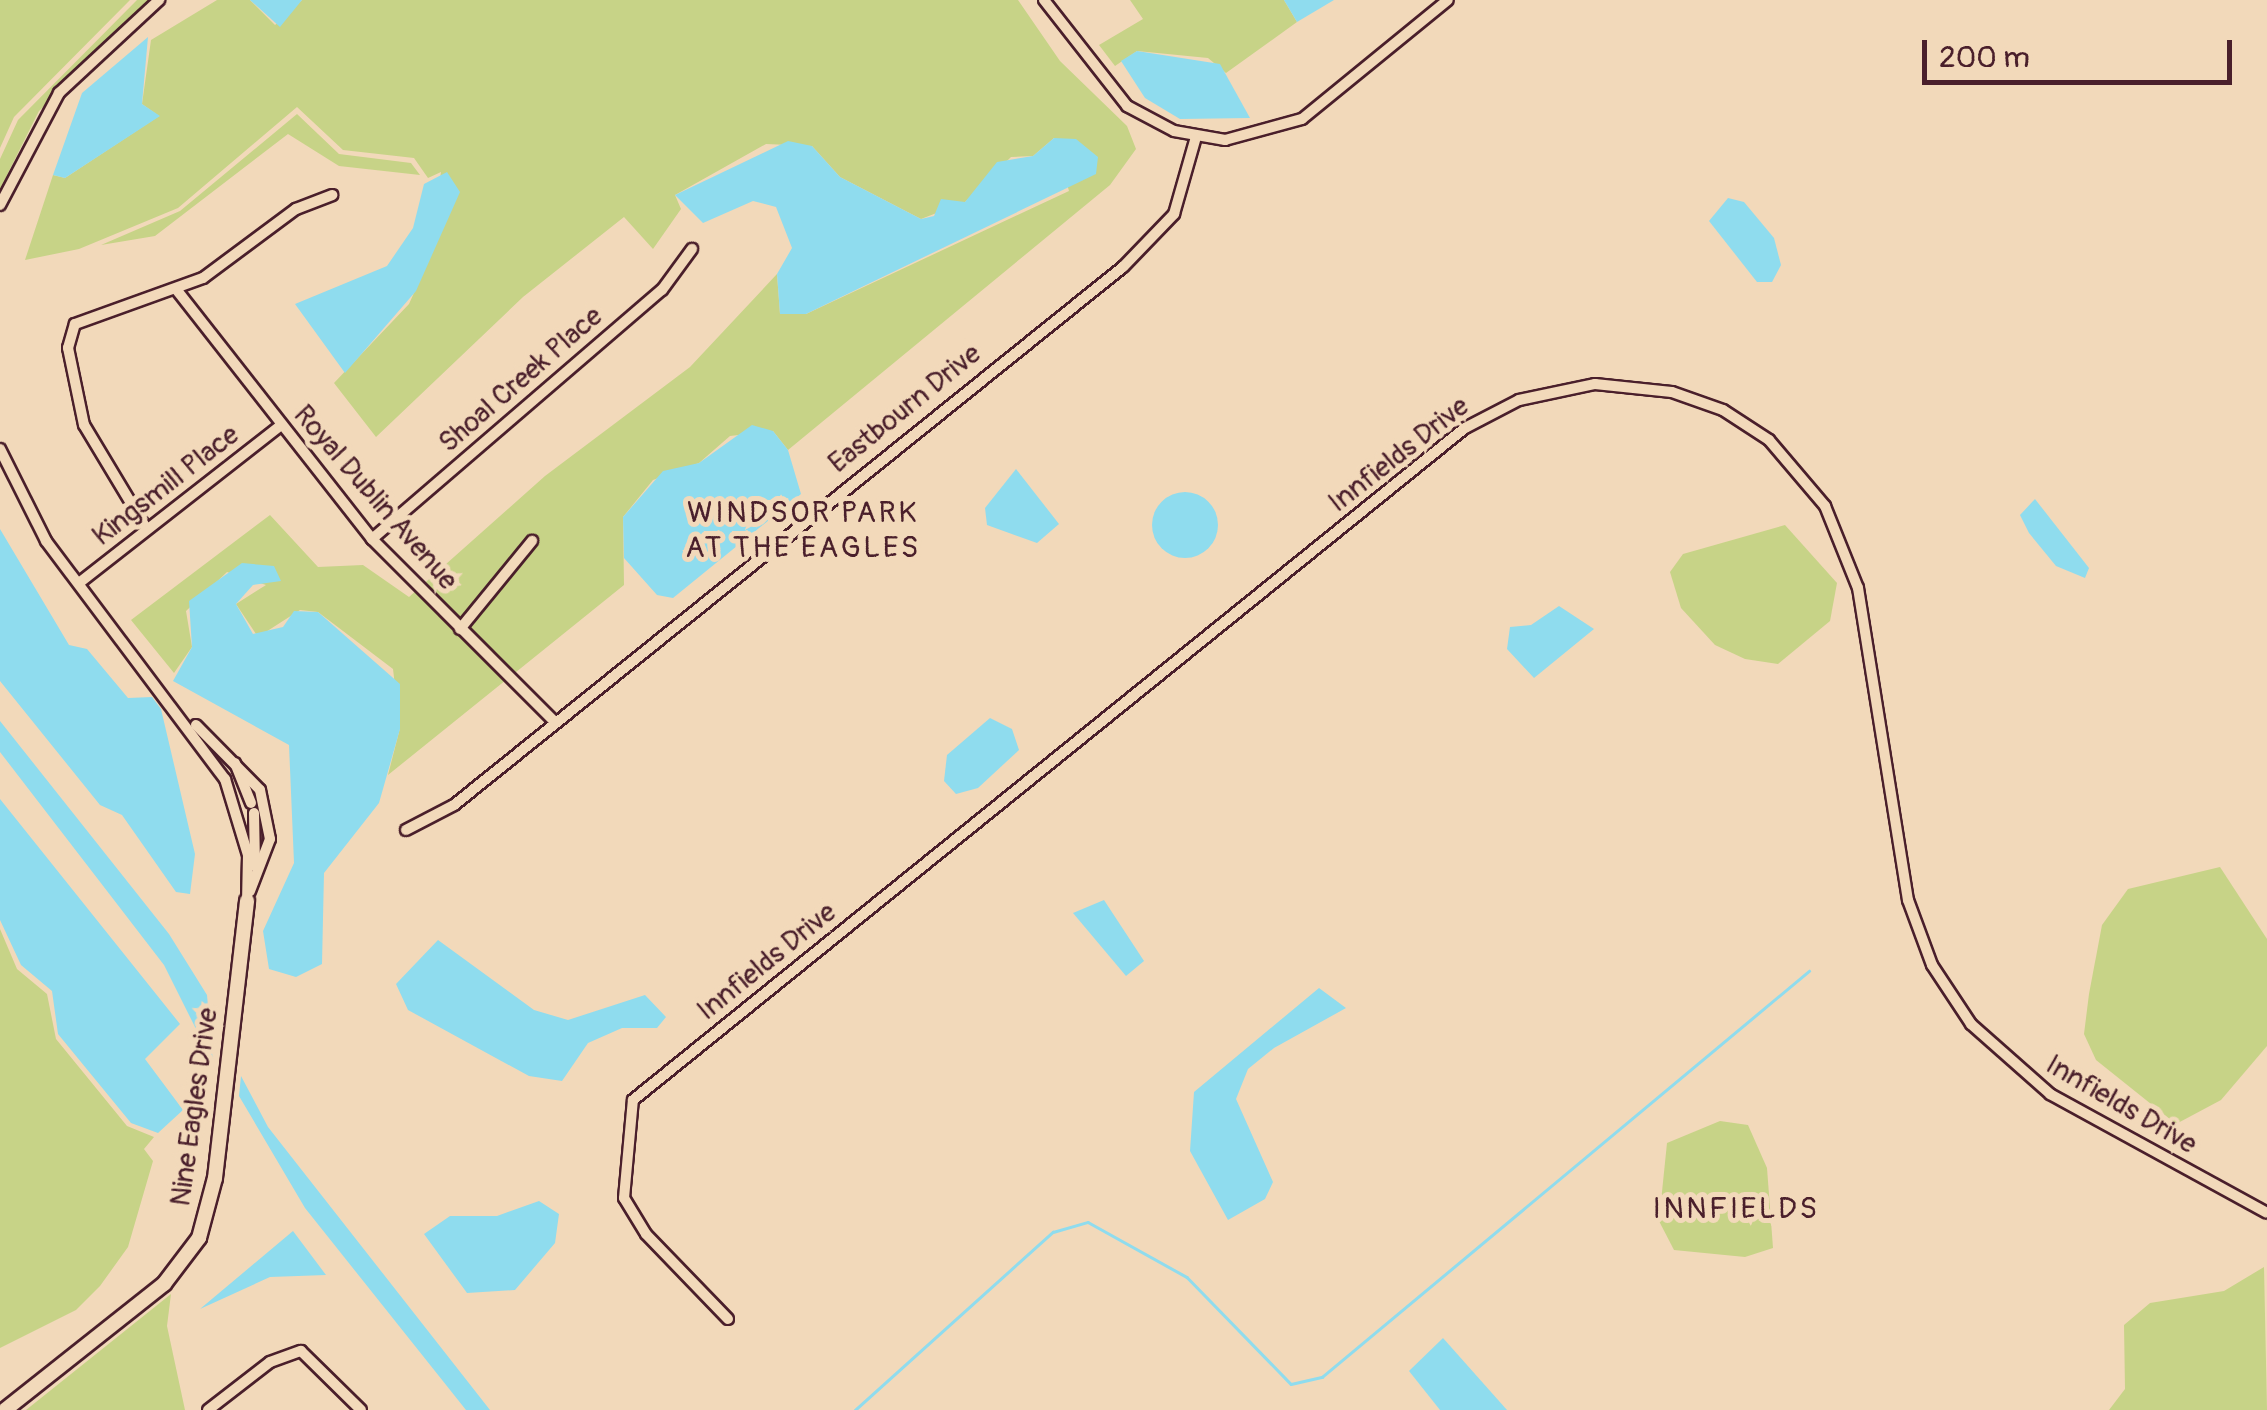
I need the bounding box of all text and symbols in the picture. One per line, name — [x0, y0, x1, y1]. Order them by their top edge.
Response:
scale bar — [1927, 20, 2237, 82]
text: 200 m — [1939, 39, 2030, 76]
street label: Shoal Creek Place — [432, 300, 610, 460]
street label: Eastbourn Drive — [822, 337, 988, 481]
street label: Innfields Drive — [1322, 390, 1476, 520]
street label: Royal Dublin Avenue — [286, 399, 464, 597]
street label: Kingsmill Place — [86, 418, 246, 554]
district label: WINDSOR PARK AT THE EAGLES — [685, 495, 921, 566]
street label: Innfields Drive — [691, 896, 843, 1028]
street label: Nine Eagles Drive — [164, 1006, 226, 1208]
street label: Innfields Drive — [2040, 1048, 2202, 1162]
district label: INNFIELDS — [1653, 1191, 1819, 1227]

